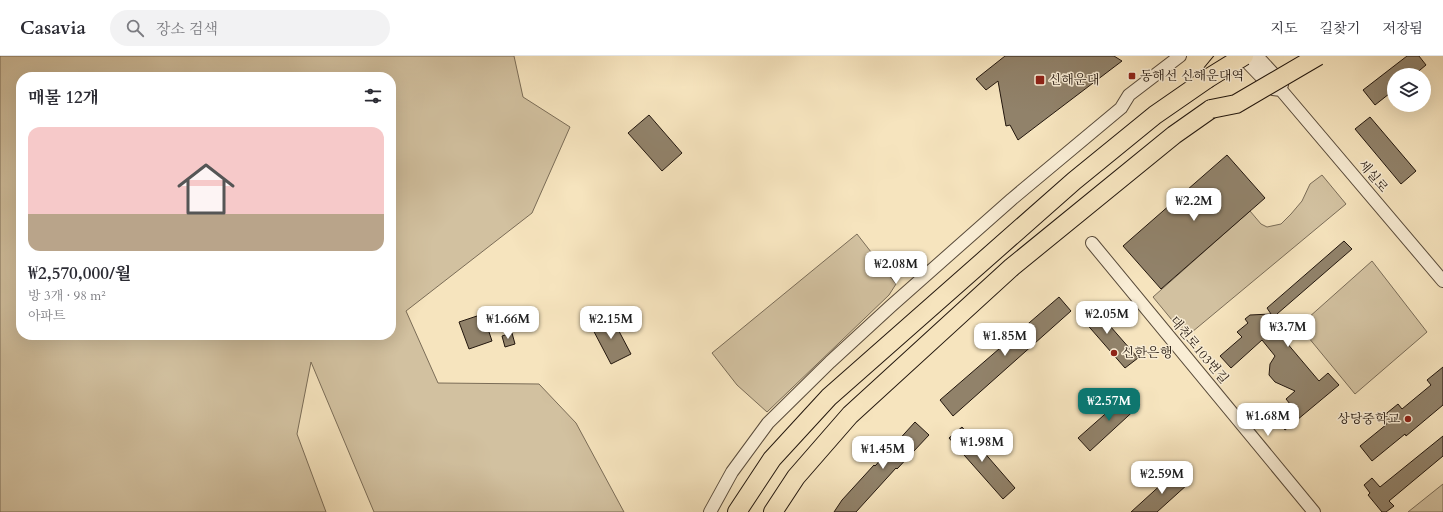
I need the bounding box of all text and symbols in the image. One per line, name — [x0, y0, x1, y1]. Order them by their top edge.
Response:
search box — [110, 10, 390, 46]
text: Casavia — [20, 15, 86, 41]
icon: search — [124, 17, 146, 39]
text: 장소 검색 — [156, 19, 218, 39]
text: 지도 — [1271, 19, 1298, 38]
text: 길찾기 — [1320, 19, 1360, 38]
text: 저장됨 — [1382, 19, 1423, 38]
place label: 동해선 신해운대역 — [1140, 67, 1244, 85]
map controls — [1387, 68, 1431, 112]
button: layers — [1387, 68, 1431, 112]
place label: 신해운대 — [1049, 71, 1099, 89]
marker: 동해선 신해운대역 — [1127, 71, 1137, 81]
marker: 신해운대 — [1034, 74, 1046, 86]
icon: filters — [362, 85, 384, 107]
text: 매물 12개 — [28, 86, 99, 109]
icon: home — [170, 153, 242, 225]
street label: 세실로 — [1354, 156, 1392, 197]
pin: ₩2.2M — [1166, 188, 1222, 222]
text: ₩2.2M — [1175, 192, 1213, 210]
pin: ₩2.08M — [863, 251, 929, 285]
text: ₩2.08M — [874, 255, 918, 273]
text: ₩2,570,000/월 — [28, 262, 131, 285]
text: 방 3개 · 98 m² — [28, 287, 106, 305]
pin: ₩2.05M — [1074, 301, 1140, 335]
text: ₩2.05M — [1085, 305, 1129, 323]
pin: ₩1.66M — [475, 306, 541, 340]
pin: ₩2.15M — [578, 306, 644, 340]
text: 아파트 — [28, 307, 66, 325]
text: ₩1.66M — [486, 310, 530, 328]
text: ₩2.15M — [589, 310, 633, 328]
street label: 대천로103번길 — [1166, 313, 1232, 387]
pin: ₩3.7M — [1260, 314, 1316, 348]
text: ₩3.7M — [1269, 318, 1307, 336]
pin: ₩1.85M — [972, 323, 1038, 357]
text: ₩1.85M — [983, 327, 1027, 345]
place label: 신한은행 — [1122, 344, 1172, 362]
marker: 신한은행 — [1109, 348, 1119, 358]
pin: ₩2.57M — [1076, 388, 1142, 422]
text: ₩2.57M — [1087, 392, 1131, 410]
pin: ₩1.68M — [1235, 403, 1301, 437]
text: ₩1.68M — [1246, 407, 1290, 425]
place label: 상당중학교 — [1337, 410, 1400, 428]
marker: 상당중학교 — [1403, 414, 1413, 424]
pin: ₩1.98M — [949, 429, 1015, 463]
text: ₩1.98M — [960, 433, 1004, 451]
pin: ₩1.45M — [850, 436, 916, 470]
text: ₩1.45M — [861, 440, 905, 458]
pin: ₩2.59M — [1129, 461, 1195, 495]
text: ₩2.59M — [1140, 465, 1184, 483]

